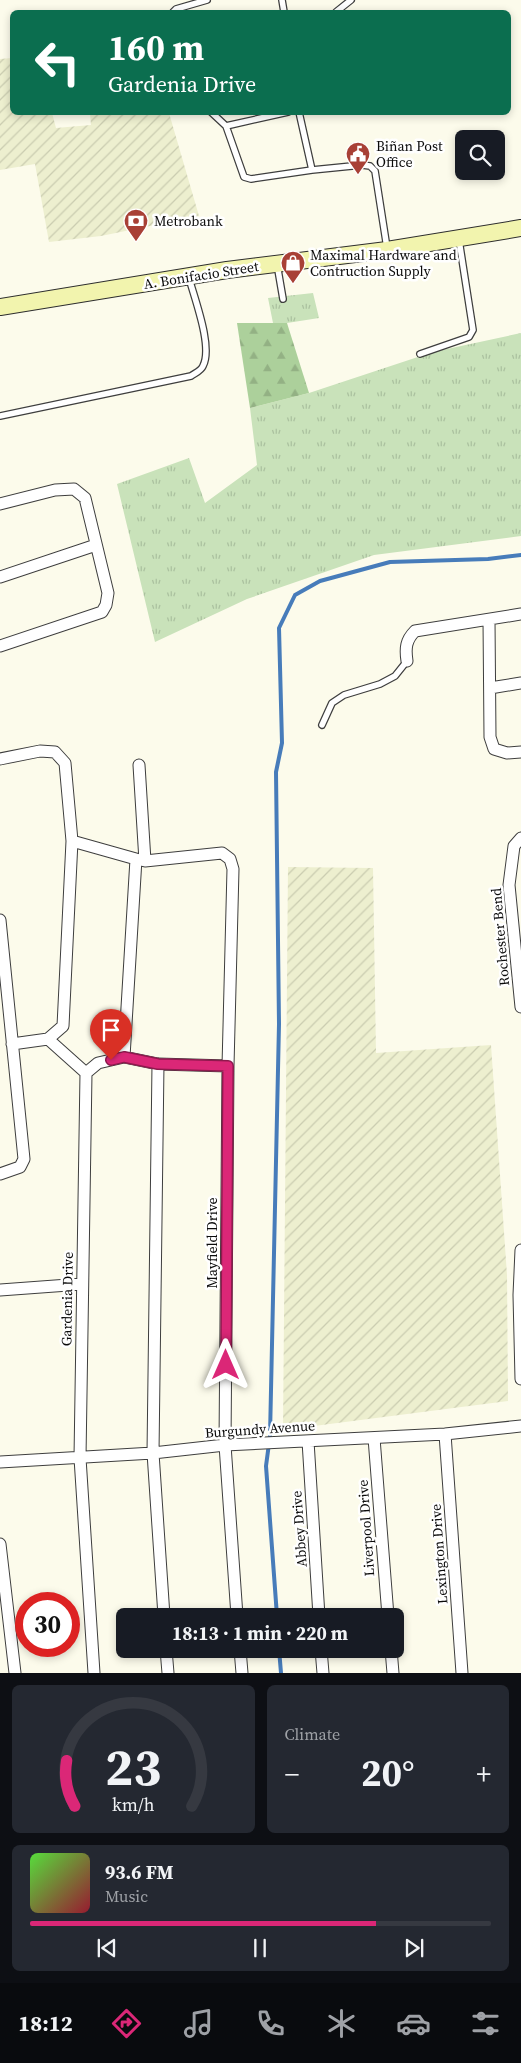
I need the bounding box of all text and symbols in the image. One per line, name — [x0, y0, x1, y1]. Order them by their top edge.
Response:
text: 160 m — [108, 24, 204, 72]
icon: left — [25, 30, 90, 95]
text: Gardenia Drive — [108, 69, 256, 99]
map controls — [455, 130, 505, 180]
button: search — [455, 130, 505, 180]
place label: Biñan Post Office — [376, 136, 443, 172]
public building icon: Biñan Post Office — [345, 141, 371, 175]
bank icon: Metrobank — [123, 208, 149, 242]
place label: Metrobank — [154, 211, 223, 231]
place label: Maximal Hardware and Contruction Supply — [310, 245, 457, 281]
shop icon: Maximal Hardware and Contruction Supply — [280, 250, 306, 284]
street label: A. Bonifacio Street — [142, 256, 260, 294]
street label: Rochester Bend — [486, 887, 514, 987]
pin — [90, 1009, 132, 1060]
icon: arrive — [97, 1016, 125, 1044]
street label: Mayfield Drive — [202, 1197, 222, 1289]
street label: Gardenia Drive — [56, 1252, 78, 1346]
position arrow — [199, 1338, 251, 1390]
street label: Burgundy Avenue — [204, 1415, 316, 1443]
street label: Liverpool Drive — [353, 1479, 379, 1577]
street label: Abbey Drive — [286, 1490, 312, 1568]
street label: Lexington Drive — [426, 1503, 452, 1605]
speed limit sign: 30 — [15, 1592, 80, 1657]
text: 18:13 · 1 min · 220 m — [172, 1620, 348, 1646]
text: Climate — [285, 1723, 340, 1745]
text: 23 — [105, 1731, 161, 1802]
text: 20° — [361, 1747, 415, 1799]
text: − — [285, 1755, 299, 1793]
text: + — [476, 1755, 491, 1793]
text: km/h — [112, 1792, 155, 1817]
text: 93.6 FM — [105, 1859, 174, 1885]
text: Music — [105, 1885, 148, 1907]
icon: previous — [93, 1934, 121, 1962]
icon: pause — [246, 1934, 274, 1962]
icon: next — [400, 1934, 428, 1962]
icon: directions — [109, 2006, 144, 2041]
icon: music — [181, 2006, 216, 2041]
icon: phone — [253, 2006, 288, 2041]
icon: climate — [324, 2006, 359, 2041]
icon: car — [396, 2006, 431, 2041]
icon: filters — [468, 2006, 503, 2041]
text: 18:12 — [18, 2008, 73, 2038]

